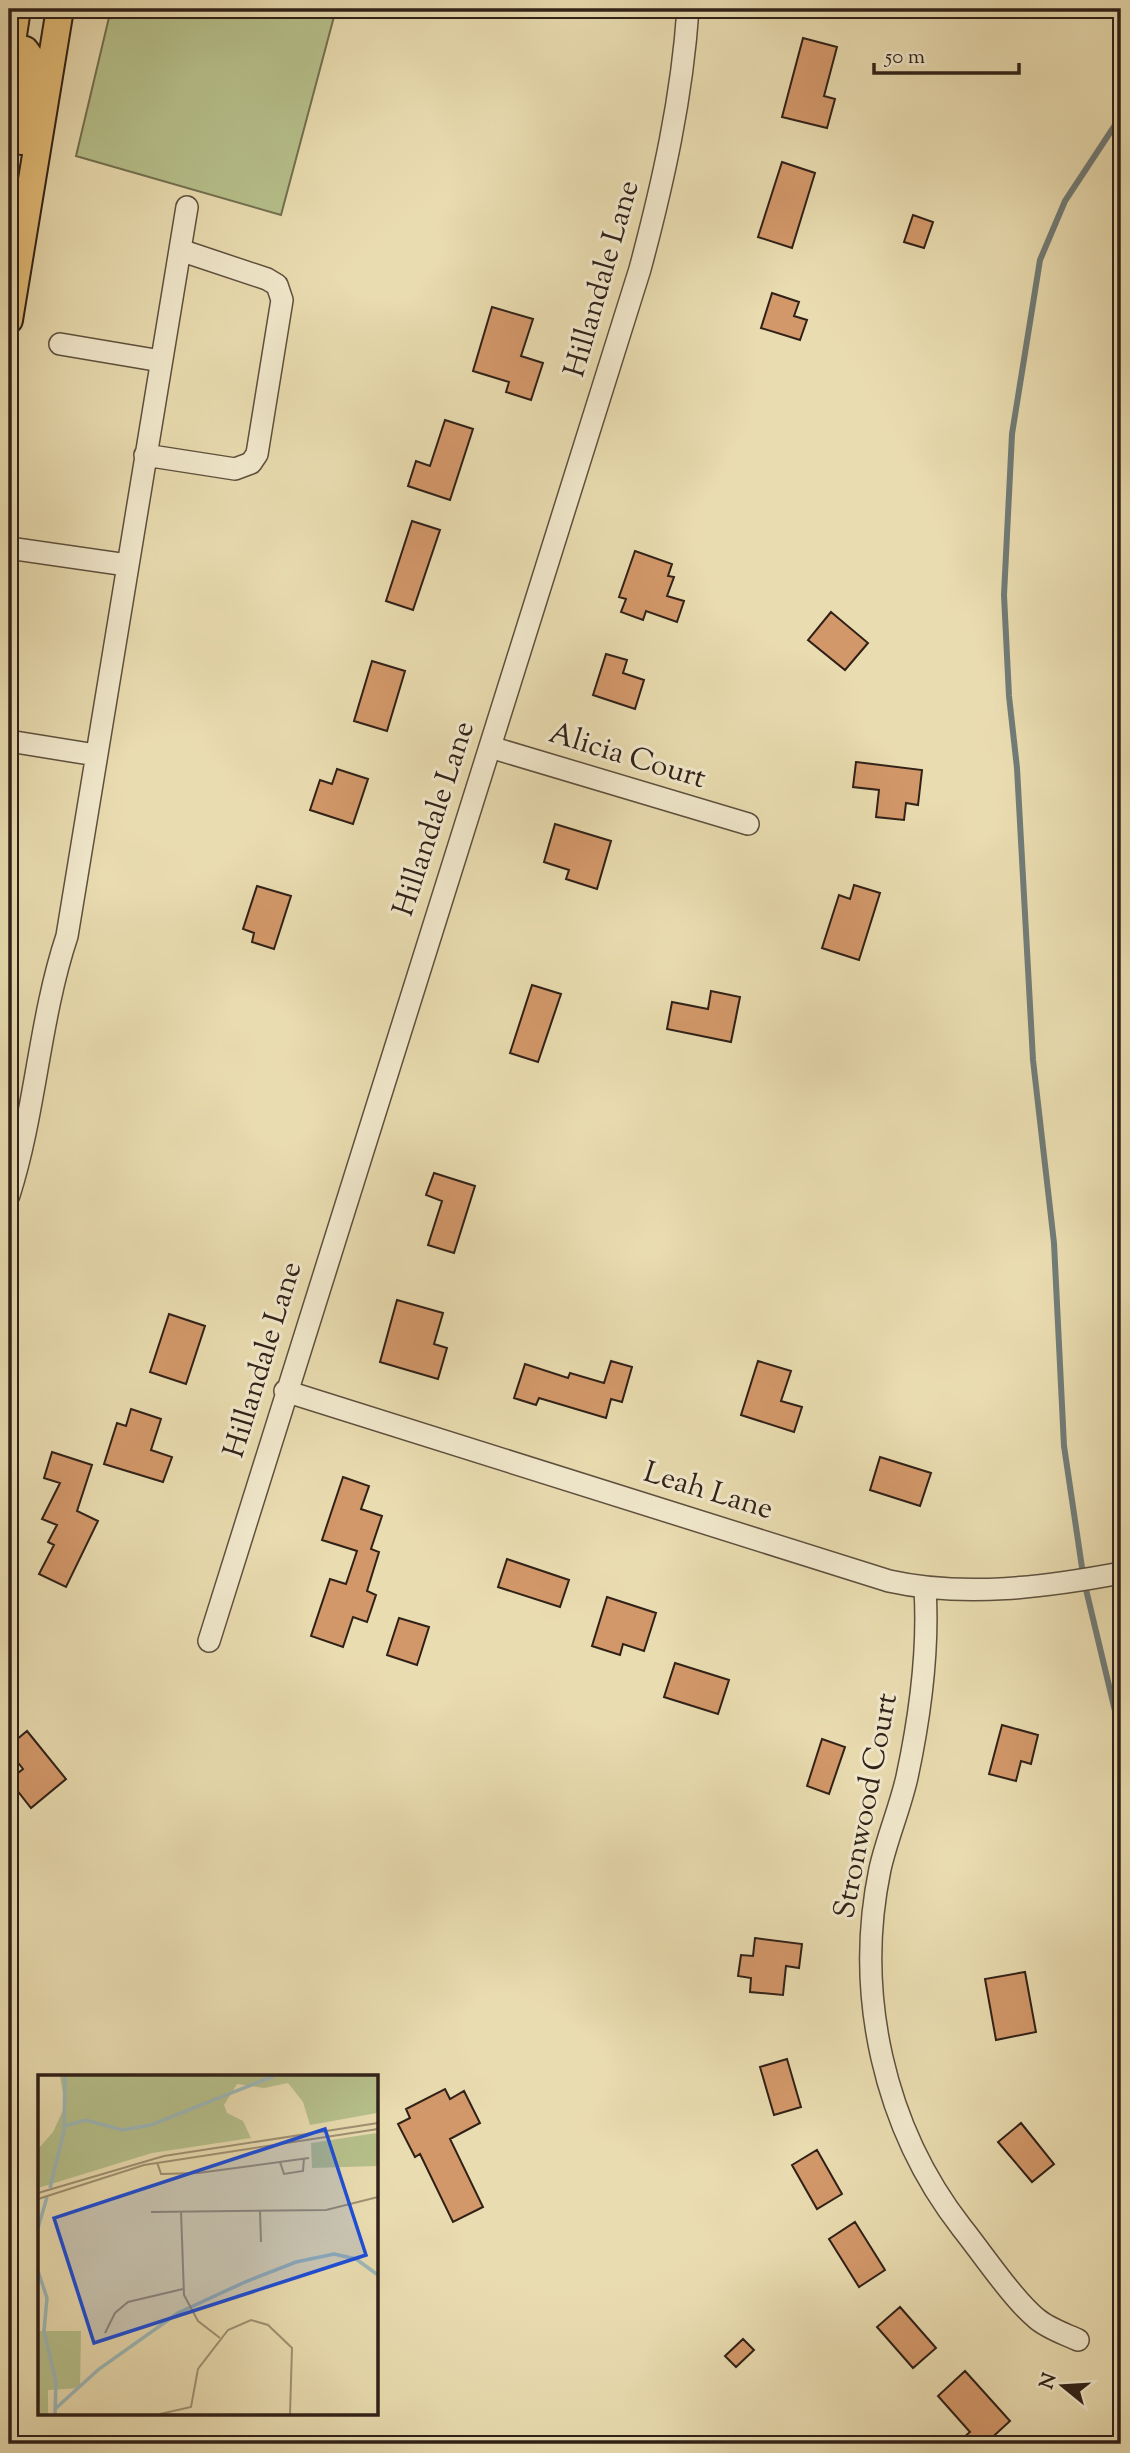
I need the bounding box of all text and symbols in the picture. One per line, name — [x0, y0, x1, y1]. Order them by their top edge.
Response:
scale bar — [874, 32, 1020, 76]
text: 50 m — [884, 43, 925, 73]
street label: Hillandale Lane — [554, 176, 652, 382]
street label: Alicia Court — [543, 713, 711, 801]
street label: Hillandale Lane — [383, 716, 487, 922]
street label: Hillandale Lane — [214, 1257, 314, 1463]
street label: Leah Lane — [638, 1452, 778, 1532]
street label: Stronwood Court — [824, 1690, 910, 1922]
inset map — [38, 2075, 378, 2414]
north arrow — [1028, 2352, 1098, 2422]
text: N — [1034, 2370, 1064, 2393]

